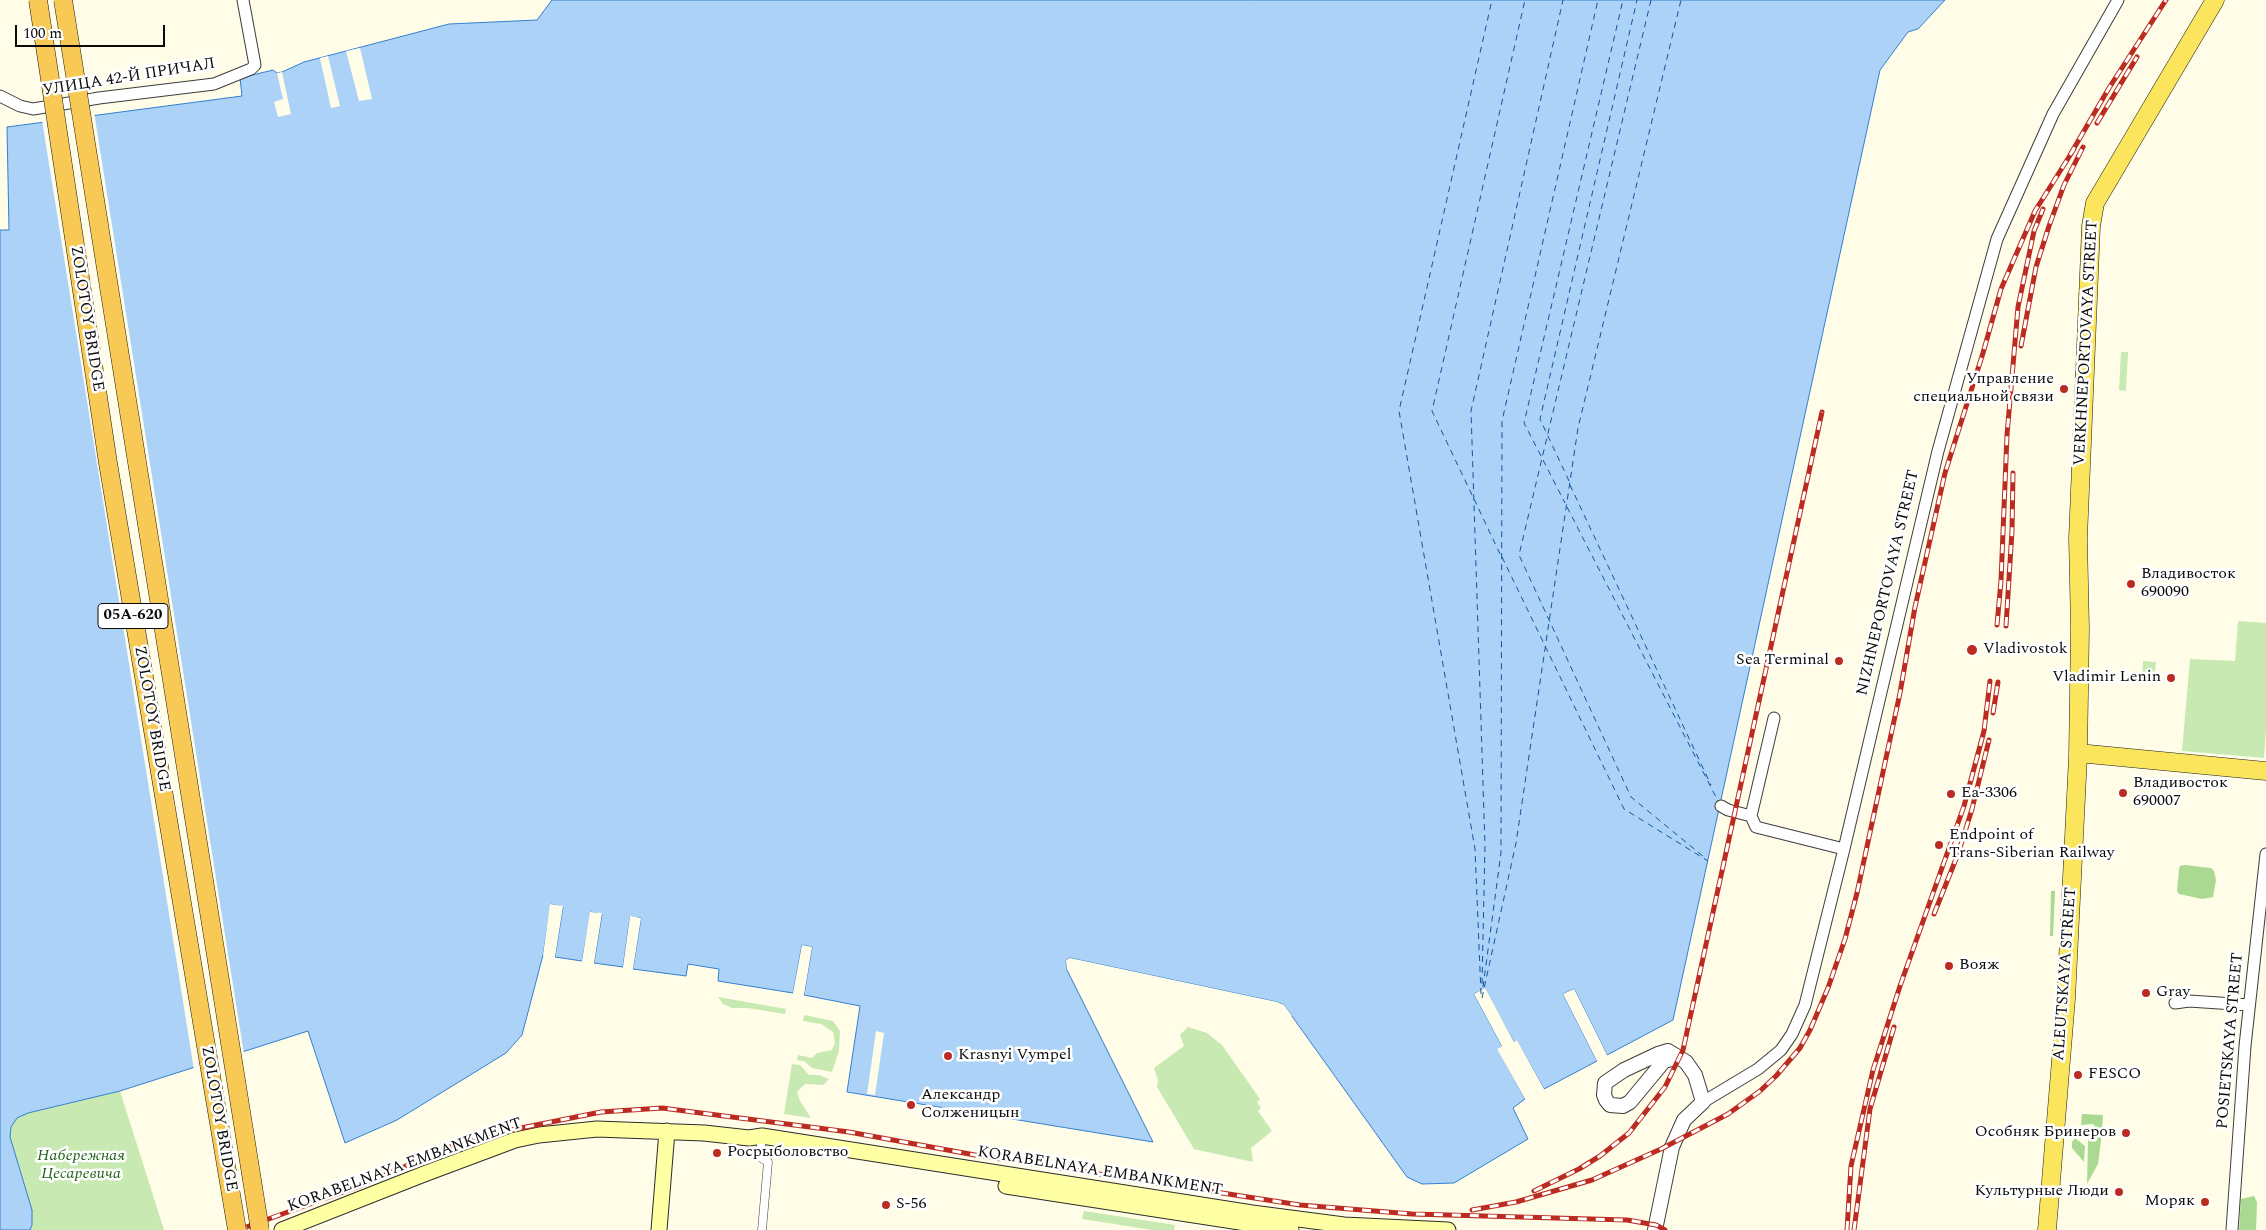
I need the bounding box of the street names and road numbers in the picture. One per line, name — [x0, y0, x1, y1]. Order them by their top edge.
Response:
street label: УЛИЦА 42-Й ПРИЧАЛ — [41, 55, 217, 101]
street label: VERKHNEPORTOVAYA STREET — [2071, 220, 2103, 466]
street label: ZOLOTOY BRIDGE — [65, 245, 107, 393]
street label: NIZHNEPORTOVAYA STREET — [1854, 468, 1924, 698]
road number: 05А-620 — [98, 604, 168, 628]
street label: ZOLOTOY BRIDGE — [129, 645, 173, 793]
street label: ALEUTSKAYA STREET — [2050, 887, 2082, 1061]
street label: POSIETSKAYA STREET — [2214, 952, 2248, 1130]
street label: ZOLOTOY BRIDGE — [196, 1045, 240, 1193]
street label: KORABELNAYA EMBANKMENT — [285, 1115, 525, 1217]
street label: KORABELNAYA EMBANKMENT — [976, 1143, 1224, 1201]

